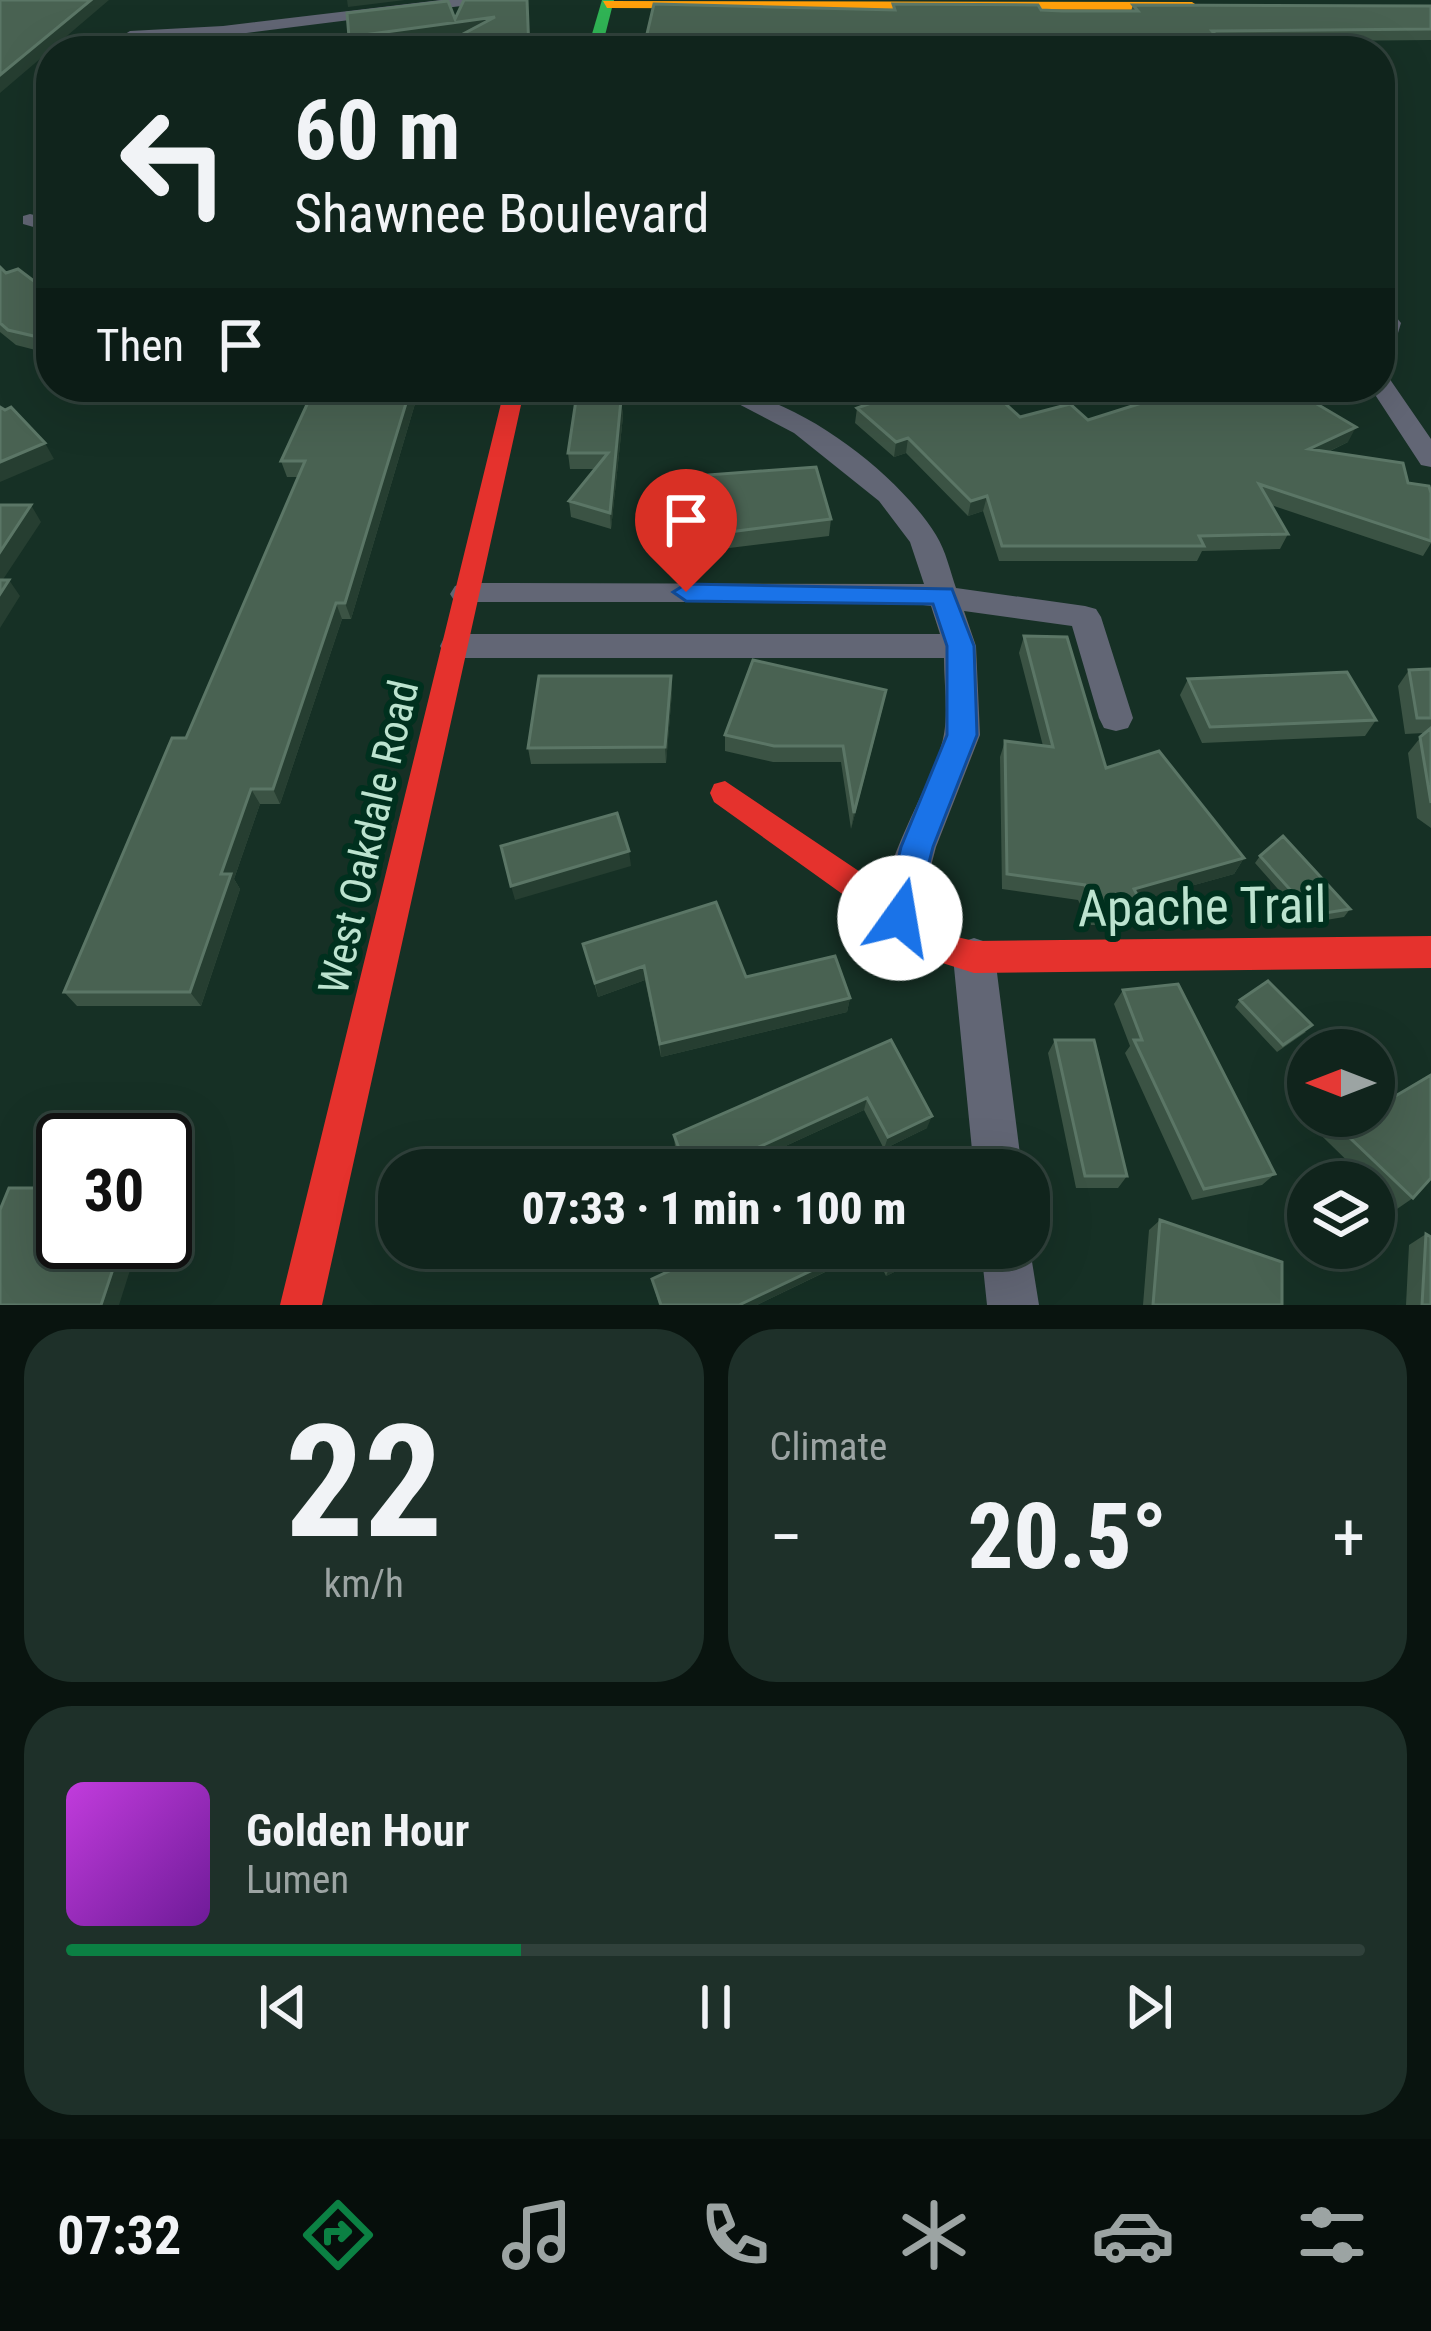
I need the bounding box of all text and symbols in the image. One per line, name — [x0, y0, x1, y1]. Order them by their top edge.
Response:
text: 60 m — [294, 81, 461, 180]
icon: left — [96, 84, 252, 240]
text: Shawnee Boulevard — [294, 182, 710, 245]
icon: arrive — [208, 312, 274, 378]
text: Then — [96, 319, 184, 372]
pin — [635, 469, 737, 592]
icon: arrive — [653, 487, 719, 553]
street label: West Oakdale Road — [309, 676, 428, 999]
position arrow — [837, 855, 963, 981]
street label: Apache Trail — [1077, 875, 1327, 938]
north arrow — [1287, 1029, 1395, 1137]
map controls — [1287, 1029, 1395, 1269]
speed limit sign: 30 — [36, 1113, 192, 1269]
button: layers — [1287, 1161, 1395, 1269]
text: 07:33 · 1 min · 100 m — [522, 1182, 906, 1235]
text: 22 — [285, 1391, 443, 1574]
text: Climate — [770, 1424, 887, 1470]
text: 20.5° — [968, 1485, 1167, 1590]
text: − — [770, 1499, 803, 1576]
text: + — [1332, 1499, 1365, 1576]
text: km/h — [324, 1561, 404, 1607]
text: Golden Hour — [246, 1804, 469, 1857]
text: Lumen — [246, 1857, 349, 1903]
icon: previous — [250, 1974, 316, 2040]
icon: pause — [683, 1974, 749, 2040]
icon: next — [1116, 1974, 1182, 2040]
icon: directions — [296, 2193, 380, 2277]
icon: music — [495, 2193, 579, 2277]
icon: phone — [693, 2193, 777, 2277]
icon: climate — [892, 2193, 976, 2277]
icon: car — [1091, 2193, 1175, 2277]
icon: filters — [1290, 2193, 1374, 2277]
text: 07:32 — [57, 2204, 181, 2267]

